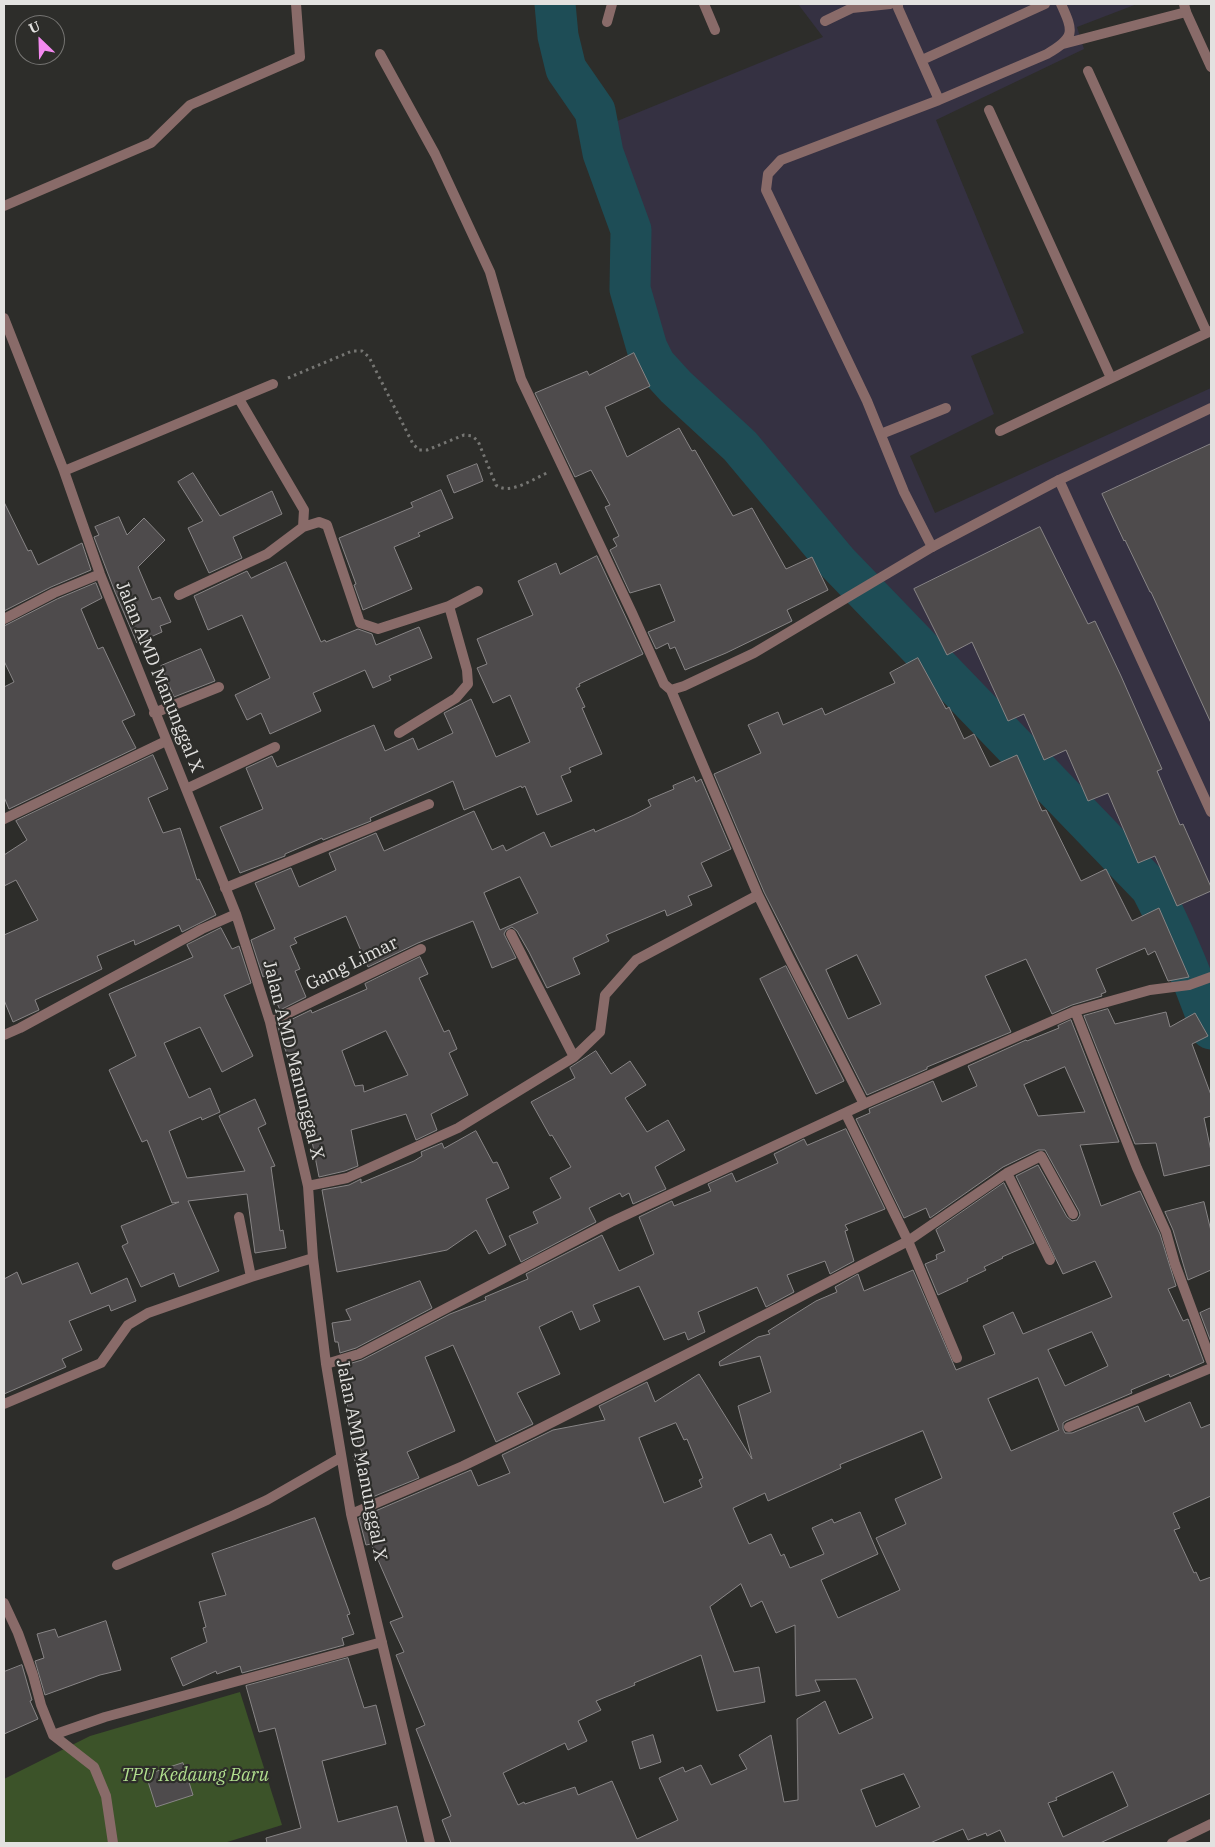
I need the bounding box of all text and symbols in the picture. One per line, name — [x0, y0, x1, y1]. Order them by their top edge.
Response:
north arrow — [15, 15, 65, 65]
text: U — [26, 17, 43, 38]
street label: Jalan AMD Manunggal X — [111, 578, 207, 776]
street label: Gang Limar — [302, 932, 402, 996]
street label: Jalan AMD Manunggal X — [258, 958, 328, 1162]
street label: Jalan AMD Manunggal X — [331, 1358, 391, 1562]
park label: TPU Kedaung Baru — [121, 1765, 269, 1787]

